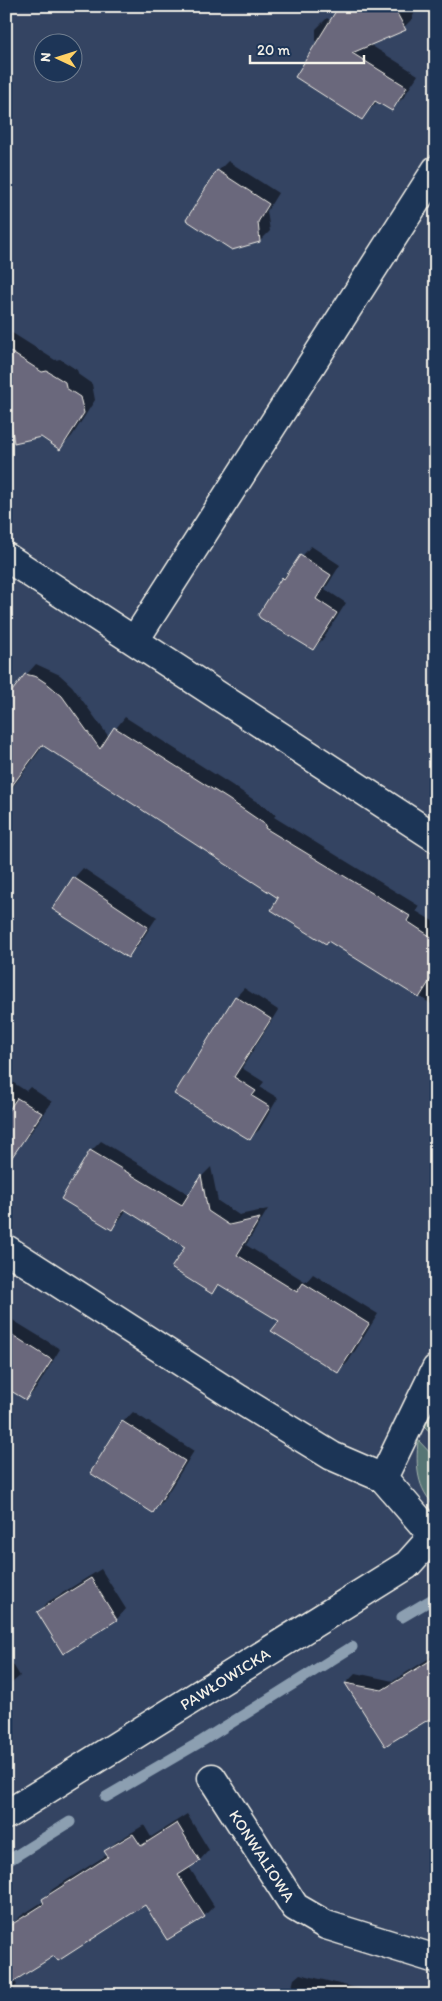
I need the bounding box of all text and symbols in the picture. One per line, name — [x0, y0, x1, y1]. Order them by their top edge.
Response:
north arrow — [32, 32, 82, 82]
scale bar — [250, 32, 363, 64]
text: 20 m — [257, 41, 291, 59]
text: N — [37, 52, 54, 62]
street label: PAWŁOWICKA — [176, 1644, 274, 1714]
street label: KONWALIOWA — [225, 1806, 299, 1906]

